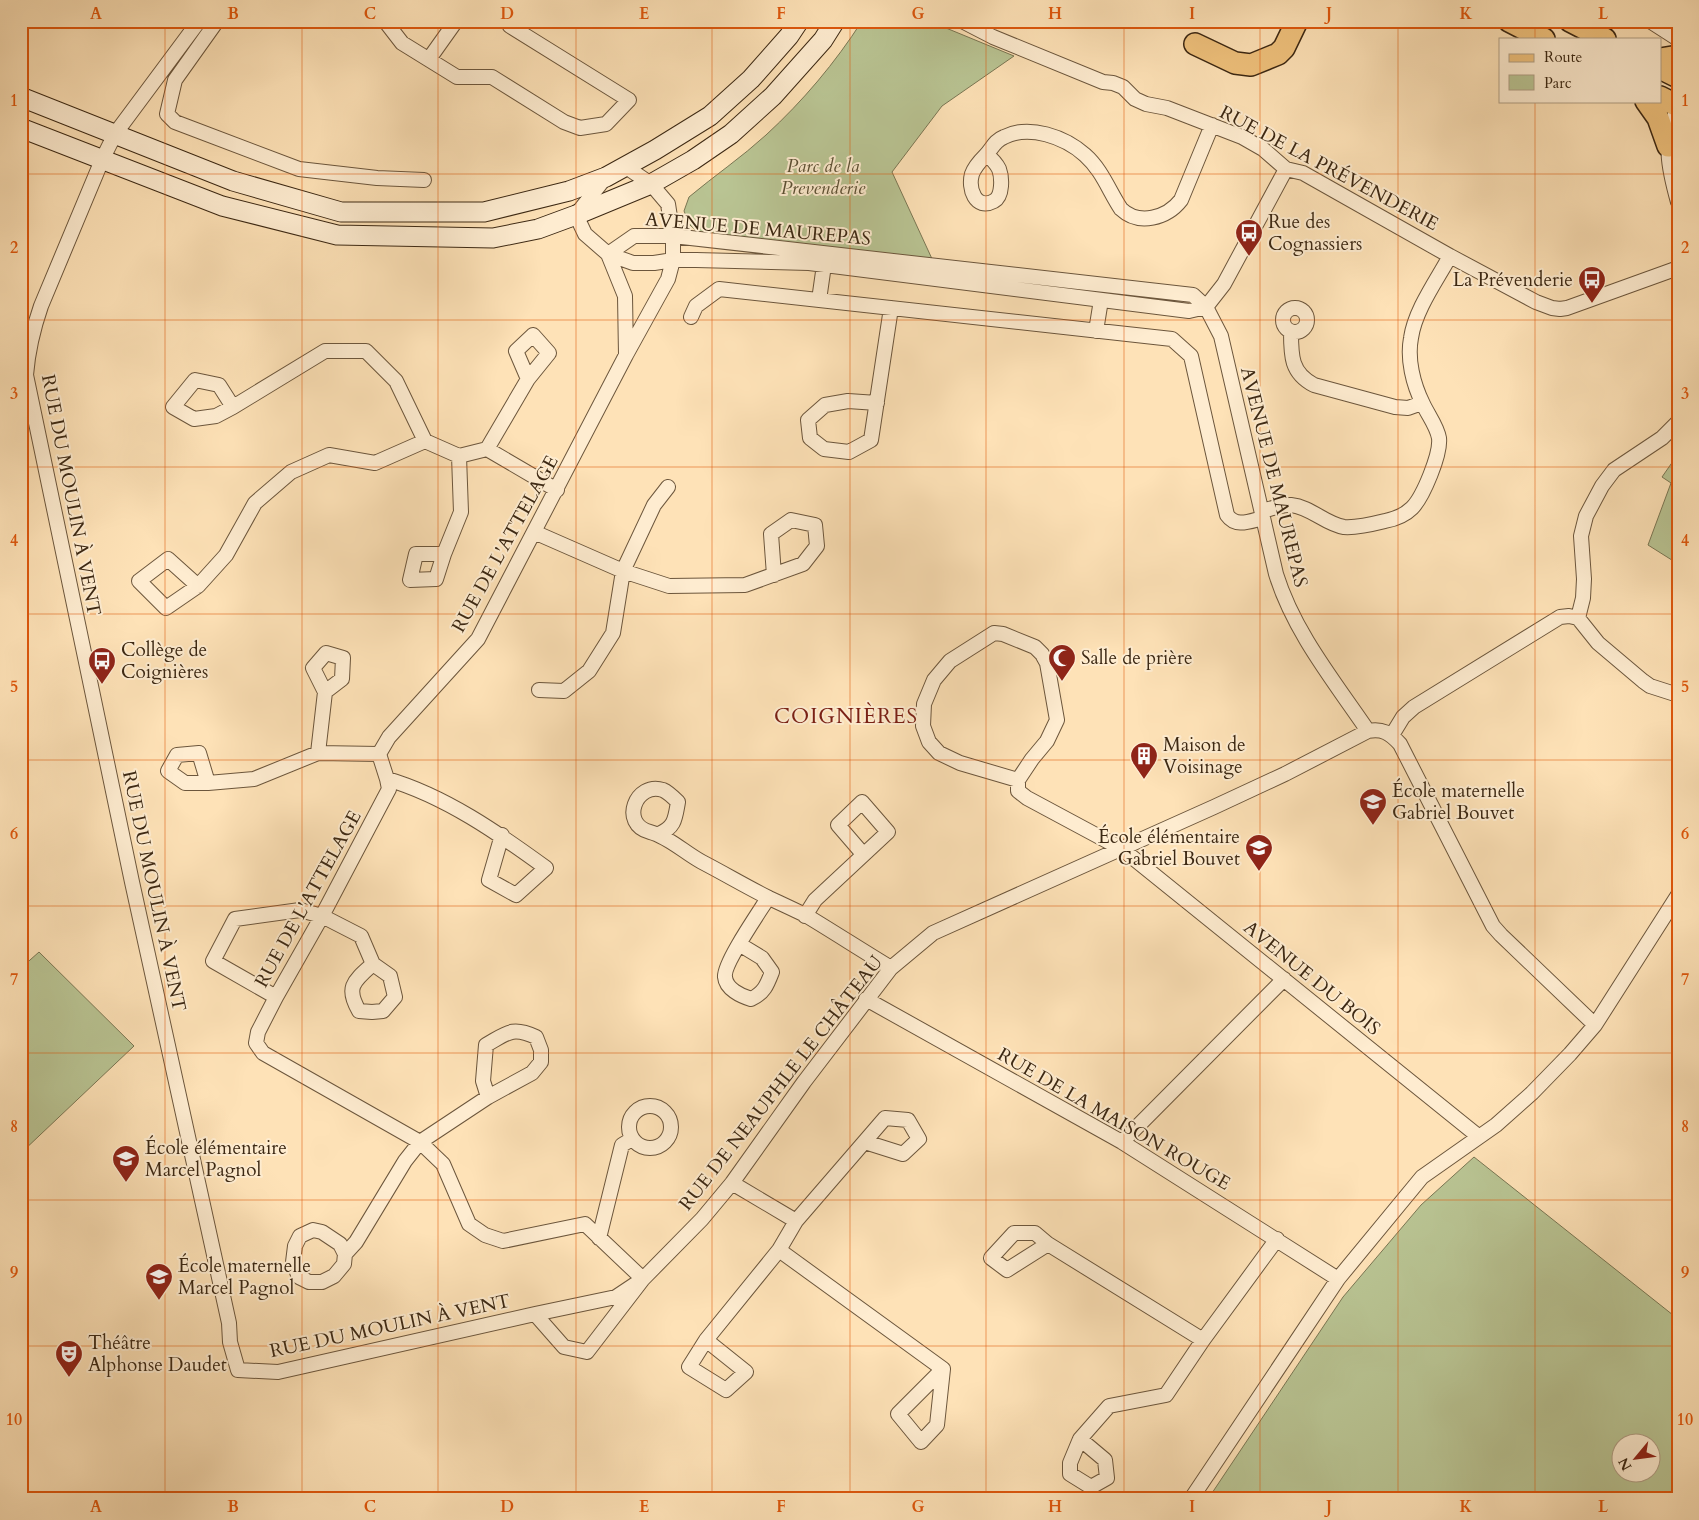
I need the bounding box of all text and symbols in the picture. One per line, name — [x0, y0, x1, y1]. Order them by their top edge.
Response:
text: A — [90, 3, 102, 25]
text: B — [227, 3, 239, 25]
text: C — [364, 3, 376, 25]
text: D — [500, 3, 514, 25]
text: E — [639, 3, 649, 25]
text: F — [776, 3, 786, 25]
text: G — [911, 3, 925, 25]
text: H — [1048, 3, 1062, 25]
text: I — [1189, 3, 1195, 25]
text: J — [1324, 3, 1332, 25]
text: K — [1460, 3, 1473, 25]
text: L — [1598, 3, 1609, 25]
legend — [1499, 38, 1662, 102]
text: Route — [1544, 47, 1582, 67]
text: Parc — [1544, 73, 1572, 93]
text: 1 — [10, 90, 18, 112]
text: 1 — [1681, 90, 1689, 112]
street label: RUE DE LA PRÉVENDERIE — [1215, 99, 1443, 237]
park label: Parc de la Prevenderie — [781, 153, 866, 201]
street label: AVENUE DE MAUREPAS — [644, 206, 872, 252]
place label: Rue des Cognassiers — [1268, 209, 1362, 257]
bus stop icon: Rue des Cognassiers — [1234, 218, 1264, 257]
text: 2 — [10, 237, 18, 259]
text: 2 — [1681, 237, 1689, 259]
bus stop icon: La Prévenderie — [1577, 265, 1607, 304]
place label: La Prévenderie — [1453, 267, 1573, 293]
street label: AVENUE DE MAUREPAS — [1234, 364, 1314, 590]
street label: RUE DU MOULIN À VENT — [35, 372, 107, 618]
text: 3 — [10, 383, 18, 405]
text: 3 — [1681, 383, 1689, 405]
street label: RUE DE L'ATTELAGE — [446, 451, 564, 637]
text: 4 — [10, 530, 18, 552]
text: 4 — [1681, 530, 1689, 552]
place label: Collège de Coignières — [121, 637, 208, 685]
mosque icon: Salle de prière — [1047, 643, 1077, 682]
place label: Salle de prière — [1081, 645, 1193, 671]
bus stop icon: Collège de Coignières — [87, 646, 117, 685]
text: 5 — [10, 676, 18, 698]
text: 5 — [1681, 676, 1689, 698]
district label: COIGNIÈRES — [774, 702, 918, 731]
place label: Maison de Voisinage — [1163, 732, 1246, 780]
building icon: Maison de Voisinage — [1129, 741, 1159, 780]
street label: RUE DU MOULIN À VENT — [116, 768, 192, 1014]
place label: École maternelle Gabriel Bouvet — [1392, 778, 1525, 826]
school or university icon: École maternelle Gabriel Bouvet — [1358, 787, 1388, 826]
street label: RUE DE L'ATTELAGE — [249, 806, 367, 992]
text: 6 — [10, 823, 18, 845]
text: 6 — [1681, 823, 1689, 845]
place label: École élémentaire Gabriel Bouvet — [1098, 824, 1240, 872]
school or university icon: École élémentaire Gabriel Bouvet — [1244, 833, 1274, 872]
street label: AVENUE DU BOIS — [1238, 915, 1386, 1041]
street label: RUE DE NEAUPHLE LE CHÂTEAU — [672, 949, 889, 1216]
text: 7 — [10, 969, 18, 991]
text: 7 — [1681, 969, 1689, 991]
street label: RUE DE LA MAISON ROUGE — [993, 1042, 1235, 1196]
text: 8 — [10, 1116, 18, 1138]
text: 8 — [1681, 1116, 1689, 1138]
place label: École élémentaire Marcel Pagnol — [145, 1135, 287, 1183]
school or university icon: École élémentaire Marcel Pagnol — [111, 1144, 141, 1183]
place label: École maternelle Marcel Pagnol — [178, 1253, 311, 1301]
text: 9 — [10, 1262, 18, 1284]
school or university icon: École maternelle Marcel Pagnol — [144, 1262, 174, 1301]
text: 9 — [1681, 1262, 1689, 1284]
street label: RUE DU MOULIN À VENT — [267, 1288, 513, 1364]
place label: Théâtre Alphonse Daudet — [88, 1330, 227, 1378]
theatre icon: Théâtre Alphonse Daudet — [54, 1339, 84, 1378]
text: 10 — [6, 1409, 22, 1431]
text: 10 — [1677, 1409, 1693, 1431]
north arrow — [1612, 1432, 1662, 1482]
text: N — [1614, 1454, 1636, 1474]
text: A — [90, 1496, 102, 1518]
text: B — [227, 1496, 239, 1518]
text: C — [364, 1496, 376, 1518]
text: D — [500, 1496, 514, 1518]
text: E — [639, 1496, 649, 1518]
text: F — [776, 1496, 786, 1518]
text: G — [911, 1496, 925, 1518]
text: H — [1048, 1496, 1062, 1518]
text: I — [1189, 1496, 1195, 1518]
text: J — [1324, 1496, 1332, 1518]
text: K — [1460, 1496, 1473, 1518]
text: L — [1598, 1496, 1609, 1518]

